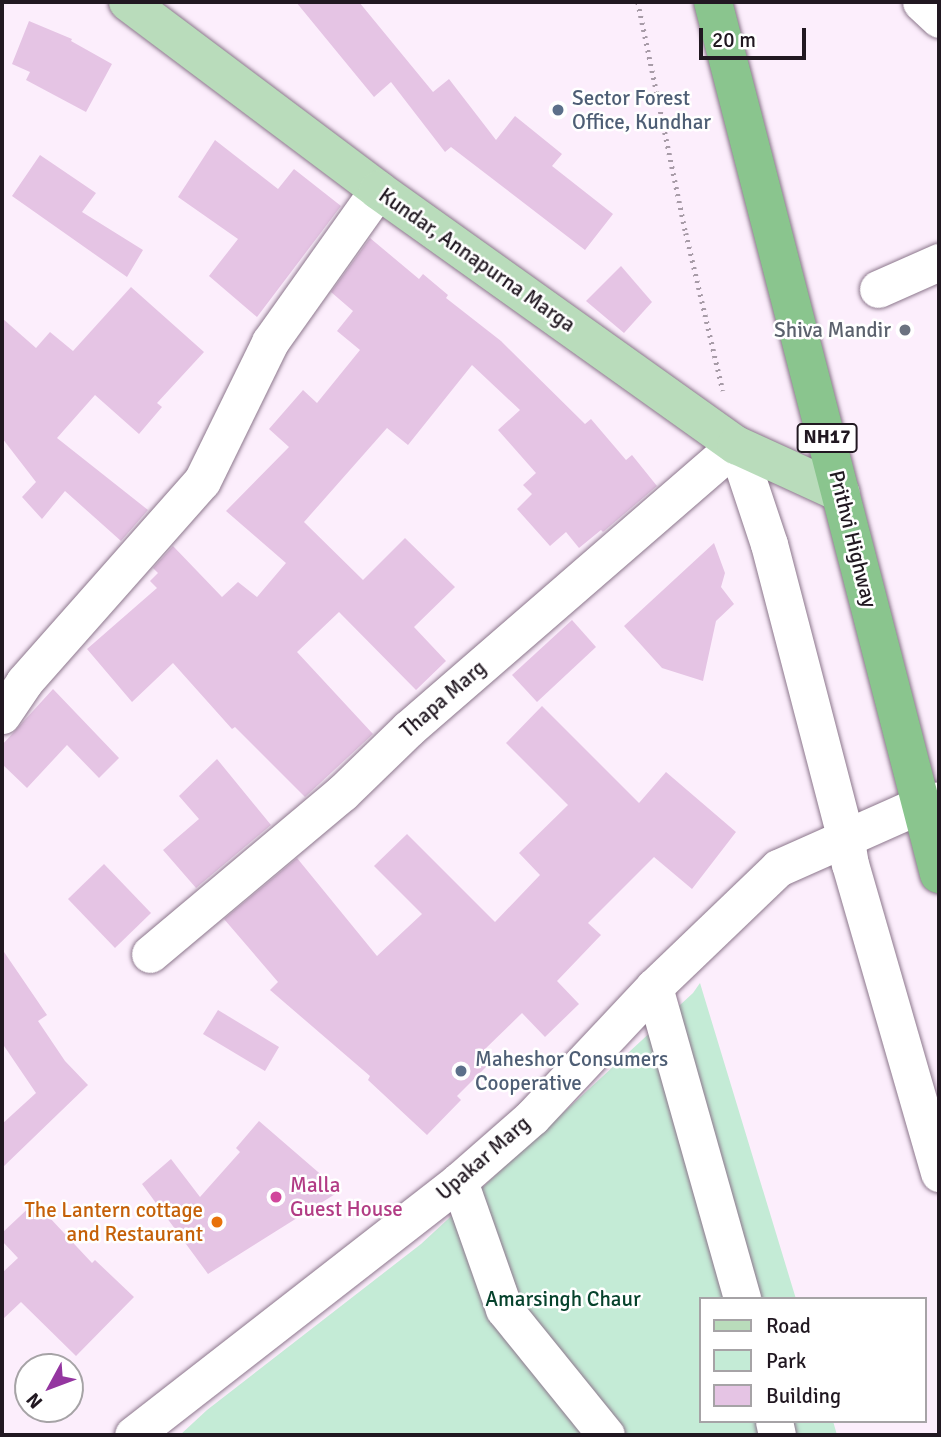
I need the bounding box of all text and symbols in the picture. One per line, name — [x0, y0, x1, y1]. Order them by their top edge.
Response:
scale bar — [703, 14, 810, 58]
text: 20 m — [712, 27, 756, 53]
place label: Sector Forest Office, Kundhar — [572, 85, 711, 135]
marker: Sector Forest Office, Kundhar — [550, 102, 566, 118]
street label: Kundar, Annapurna Marga — [374, 183, 580, 337]
place label: Shiva Mandir — [774, 317, 891, 343]
marker: Shiva Mandir — [897, 322, 913, 338]
road number: NH17 — [796, 422, 858, 453]
street label: Prithvi Highway — [824, 468, 882, 610]
street label: Thapa Marg — [395, 655, 491, 743]
place label: Maheshor Consumers Cooperative — [475, 1046, 668, 1096]
marker: Maheshor Consumers Cooperative — [453, 1063, 469, 1079]
street label: Upakar Marg — [431, 1111, 535, 1205]
place label: Malla Guest House — [290, 1172, 403, 1222]
marker: Malla Guest House — [268, 1189, 284, 1205]
place label: The Lantern cottage and Restaurant — [24, 1197, 203, 1247]
marker: The Lantern cottage and Restaurant — [209, 1214, 225, 1230]
park label: Amarsingh Chaur — [485, 1286, 641, 1312]
legend — [699, 1297, 927, 1423]
text: Road — [766, 1313, 811, 1339]
text: Park — [766, 1348, 806, 1374]
north arrow — [14, 1353, 84, 1423]
text: Building — [766, 1383, 841, 1409]
text: N — [21, 1388, 48, 1413]

